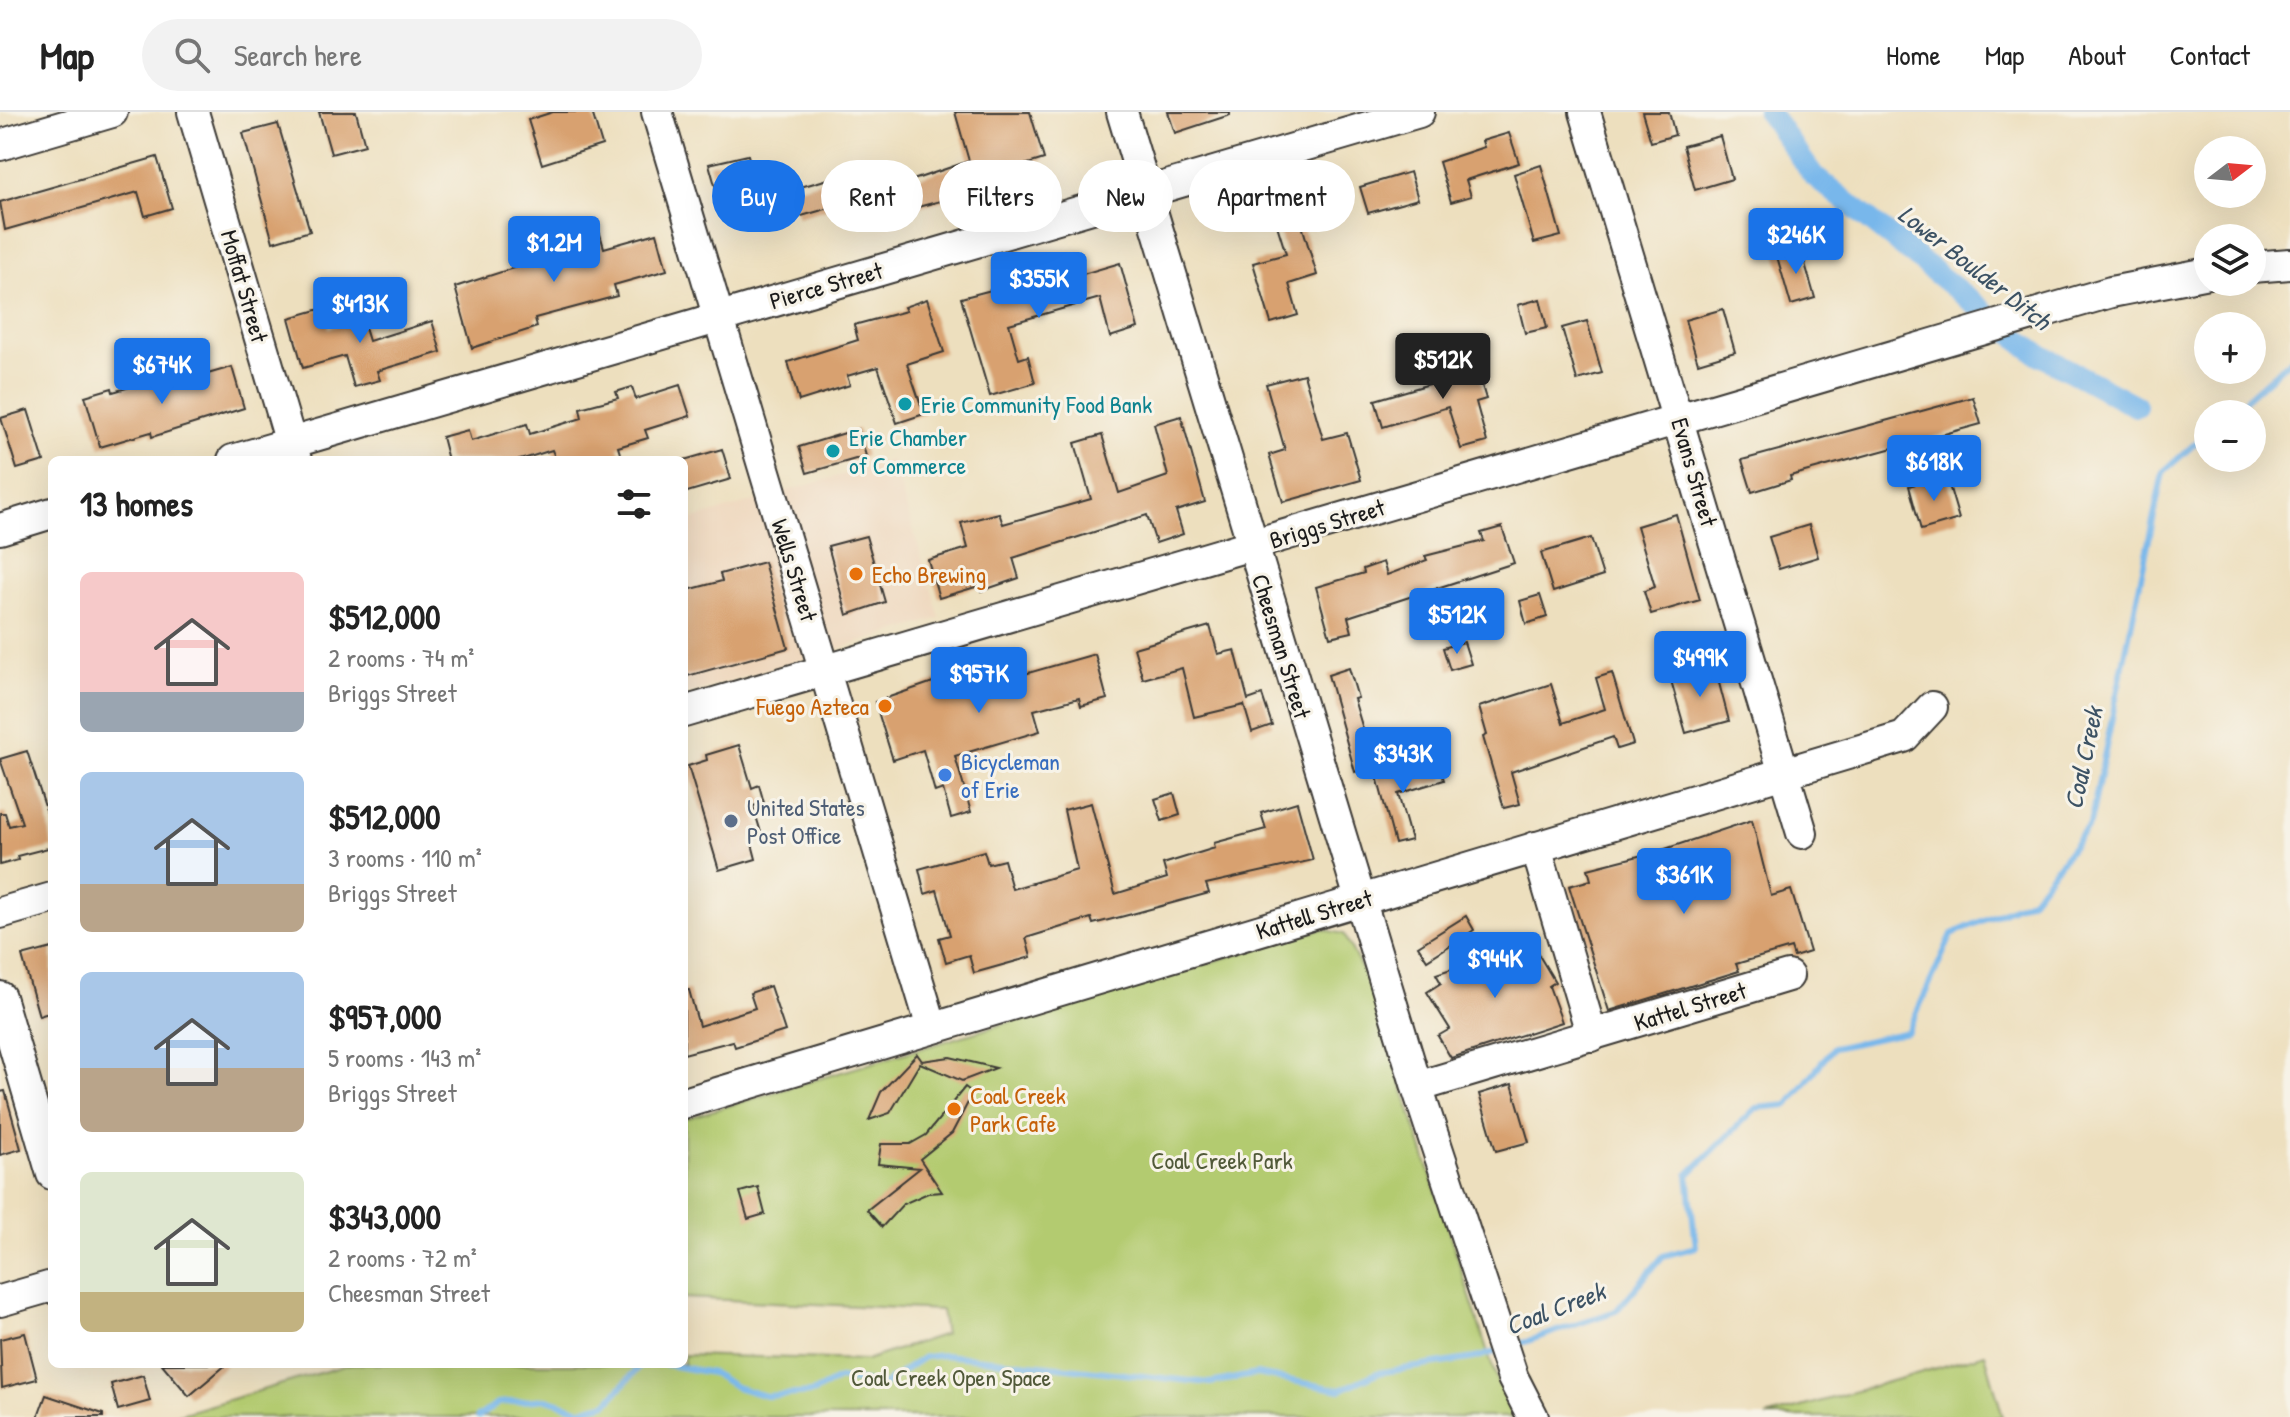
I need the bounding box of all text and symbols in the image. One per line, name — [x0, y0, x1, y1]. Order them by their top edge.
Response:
search box — [142, 19, 702, 91]
text: Map — [40, 29, 94, 81]
icon: search — [170, 33, 214, 77]
text: Search here — [234, 35, 362, 75]
text: Home — [1886, 36, 1941, 74]
text: Map — [1985, 36, 2024, 74]
text: About — [2068, 36, 2126, 74]
text: Contact — [2170, 36, 2250, 74]
north arrow — [2194, 136, 2266, 208]
map controls — [2194, 136, 2266, 472]
chip: Buy — [712, 160, 805, 232]
chip: Rent — [821, 160, 923, 232]
chip: Filters — [939, 160, 1062, 232]
chip: New — [1078, 160, 1173, 232]
chip: Apartment — [1189, 160, 1355, 232]
water label: Lower Boulder Ditch — [1892, 197, 2060, 339]
pin: $246K — [1740, 208, 1852, 276]
pin: $1.2M — [498, 216, 610, 284]
text: $246K — [1766, 216, 1826, 251]
text: $1.2M — [526, 224, 582, 259]
button: layers — [2194, 224, 2266, 296]
street label: Moffat Street — [214, 226, 277, 347]
pin: $355K — [983, 252, 1095, 320]
street label: Pierce Street — [766, 253, 887, 316]
text: $355K — [1009, 260, 1069, 295]
pin: $413K — [304, 277, 416, 345]
text: $413K — [331, 285, 389, 320]
button: + — [2194, 312, 2266, 384]
pin: $512K — [1387, 333, 1499, 401]
pin: $674K — [106, 338, 218, 406]
text: $512K — [1413, 341, 1473, 376]
text: $674K — [132, 346, 192, 381]
place label: Erie Community Food Bank — [921, 388, 1152, 420]
marker: Erie Community Food Bank — [896, 395, 914, 413]
button: − — [2194, 400, 2266, 472]
street label: Evans Street — [1664, 414, 1726, 531]
place label: Erie Chamber of Commerce — [849, 421, 967, 481]
pin: $618K — [1878, 435, 1990, 503]
marker: Erie Chamber of Commerce — [824, 442, 842, 460]
text: $618K — [1905, 443, 1963, 478]
text: 13 homes — [80, 481, 193, 527]
icon: filters — [612, 482, 656, 526]
street label: Briggs Street — [1266, 490, 1389, 556]
street label: Wells Street — [764, 515, 826, 626]
place label: Echo Brewing — [872, 558, 986, 590]
marker: Echo Brewing — [847, 565, 865, 583]
street label: Cheesman Street — [1245, 570, 1319, 723]
pin: $512K — [1401, 588, 1513, 656]
text: $512,000 — [328, 594, 440, 640]
text: $512K — [1427, 596, 1487, 631]
icon: home — [144, 604, 240, 700]
pin: $499K — [1644, 631, 1756, 699]
text: $499K — [1672, 639, 1728, 674]
text: 2 rooms · 74 m² — [328, 640, 474, 675]
pin: $957K — [923, 647, 1035, 715]
text: $957K — [949, 655, 1009, 690]
text: Briggs Street — [328, 675, 457, 710]
place label: Fuego Azteca — [755, 690, 869, 722]
marker: Fuego Azteca — [876, 697, 894, 715]
water label: Coal Creek — [2055, 702, 2111, 812]
pin: $343K — [1347, 727, 1459, 795]
text: $343K — [1373, 735, 1433, 770]
place label: Bicycleman of Erie — [961, 745, 1060, 805]
marker: Bicycleman of Erie — [936, 766, 954, 784]
place label: United States Post Office — [747, 791, 865, 851]
text: $512,000 — [328, 794, 440, 840]
icon: home — [144, 804, 240, 900]
marker: United States Post Office — [722, 812, 740, 830]
text: 3 rooms · 110 m² — [328, 840, 482, 875]
pin: $361K — [1628, 848, 1740, 916]
text: $361K — [1655, 856, 1713, 891]
text: Briggs Street — [328, 875, 457, 910]
street label: Kattell Street — [1252, 881, 1377, 947]
pin: $944K — [1439, 932, 1551, 1000]
text: $944K — [1467, 940, 1523, 975]
street label: Kattel Street — [1630, 974, 1751, 1038]
text: $957,000 — [328, 994, 442, 1040]
icon: home — [144, 1004, 240, 1100]
text: 5 rooms · 143 m² — [328, 1040, 481, 1075]
text: Briggs Street — [328, 1075, 457, 1110]
place label: Coal Creek Park Cafe — [970, 1079, 1066, 1139]
marker: Coal Creek Park Cafe — [945, 1100, 963, 1118]
park label: Coal Creek Park — [1151, 1144, 1293, 1176]
text: $343,000 — [328, 1194, 441, 1240]
icon: home — [144, 1204, 240, 1300]
text: 2 rooms · 72 m² — [328, 1240, 477, 1275]
water label: Coal Creek — [1500, 1272, 1612, 1343]
text: Cheesman Street — [328, 1275, 490, 1310]
park label: Coal Creek Open Space — [851, 1361, 1052, 1393]

